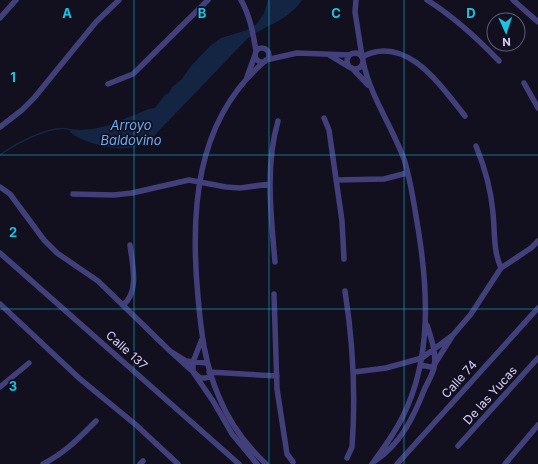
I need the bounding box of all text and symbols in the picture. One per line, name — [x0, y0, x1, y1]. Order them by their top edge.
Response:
text: A — [62, 5, 72, 21]
text: B — [198, 5, 207, 21]
text: C — [331, 5, 341, 21]
text: D — [466, 5, 476, 21]
north arrow — [486, 12, 526, 52]
text: N — [502, 35, 511, 49]
text: 1 — [10, 69, 16, 85]
water label: Arroyo Baldovino — [100, 117, 162, 148]
text: 2 — [9, 224, 17, 240]
street label: Calle 137 — [103, 327, 151, 373]
street label: Calle 74 — [438, 357, 480, 401]
street label: De las Yucas — [460, 363, 520, 427]
text: 3 — [9, 378, 17, 394]

